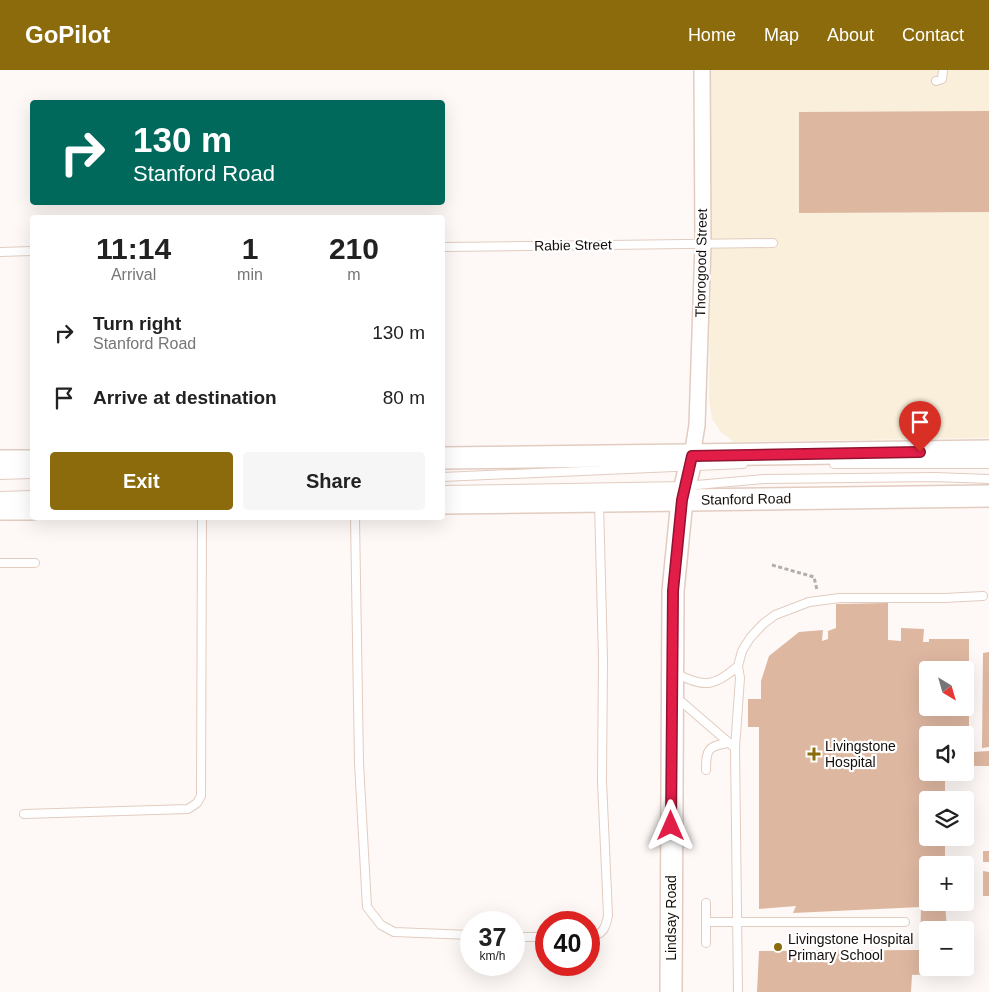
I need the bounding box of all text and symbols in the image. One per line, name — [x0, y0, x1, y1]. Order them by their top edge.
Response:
text: GoPilot — [25, 21, 110, 48]
text: Home — [688, 25, 736, 45]
text: Map — [764, 25, 799, 45]
text: About — [827, 25, 874, 45]
text: Contact — [902, 25, 964, 45]
icon: right — [50, 120, 115, 185]
text: 130 m — [133, 120, 232, 159]
text: Stanford Road — [133, 161, 275, 186]
street label: Thorogood Street — [692, 208, 710, 318]
text: 11:14 — [96, 232, 171, 265]
text: 1 — [242, 232, 258, 265]
text: 210 — [329, 232, 379, 265]
street label: Rabie Street — [534, 236, 612, 254]
text: Arrival — [111, 266, 156, 283]
text: min — [237, 266, 263, 283]
text: m — [347, 266, 361, 283]
text: Turn right — [93, 313, 181, 334]
icon: right — [50, 319, 78, 347]
text: 130 m — [372, 322, 425, 343]
text: Stanford Road — [93, 335, 196, 352]
icon: arrive — [50, 384, 78, 412]
text: Arrive at destination — [93, 387, 277, 408]
text: 80 m — [383, 387, 425, 408]
pin — [899, 401, 941, 452]
icon: arrive — [906, 408, 934, 436]
button: Exit — [50, 452, 233, 510]
button: Share — [243, 452, 425, 510]
street label: Stanford Road — [701, 490, 791, 508]
north arrow — [919, 661, 974, 716]
map controls — [919, 661, 974, 976]
button: sound — [919, 726, 974, 781]
place label: Livingstone Hospital — [825, 738, 896, 770]
marker: Livingstone Hospital — [807, 747, 821, 761]
button: layers — [919, 791, 974, 846]
position arrow — [644, 799, 696, 851]
button: + — [919, 856, 974, 911]
street label: Lindsay Road — [663, 875, 679, 961]
speed limit sign: 40 — [535, 911, 600, 976]
button: − — [919, 921, 974, 976]
text: 37 — [479, 923, 506, 951]
place label: Livingstone Hospital Primary School — [788, 931, 913, 963]
marker: Livingstone Hospital Primary School — [772, 941, 784, 953]
text: km/h — [479, 949, 506, 963]

